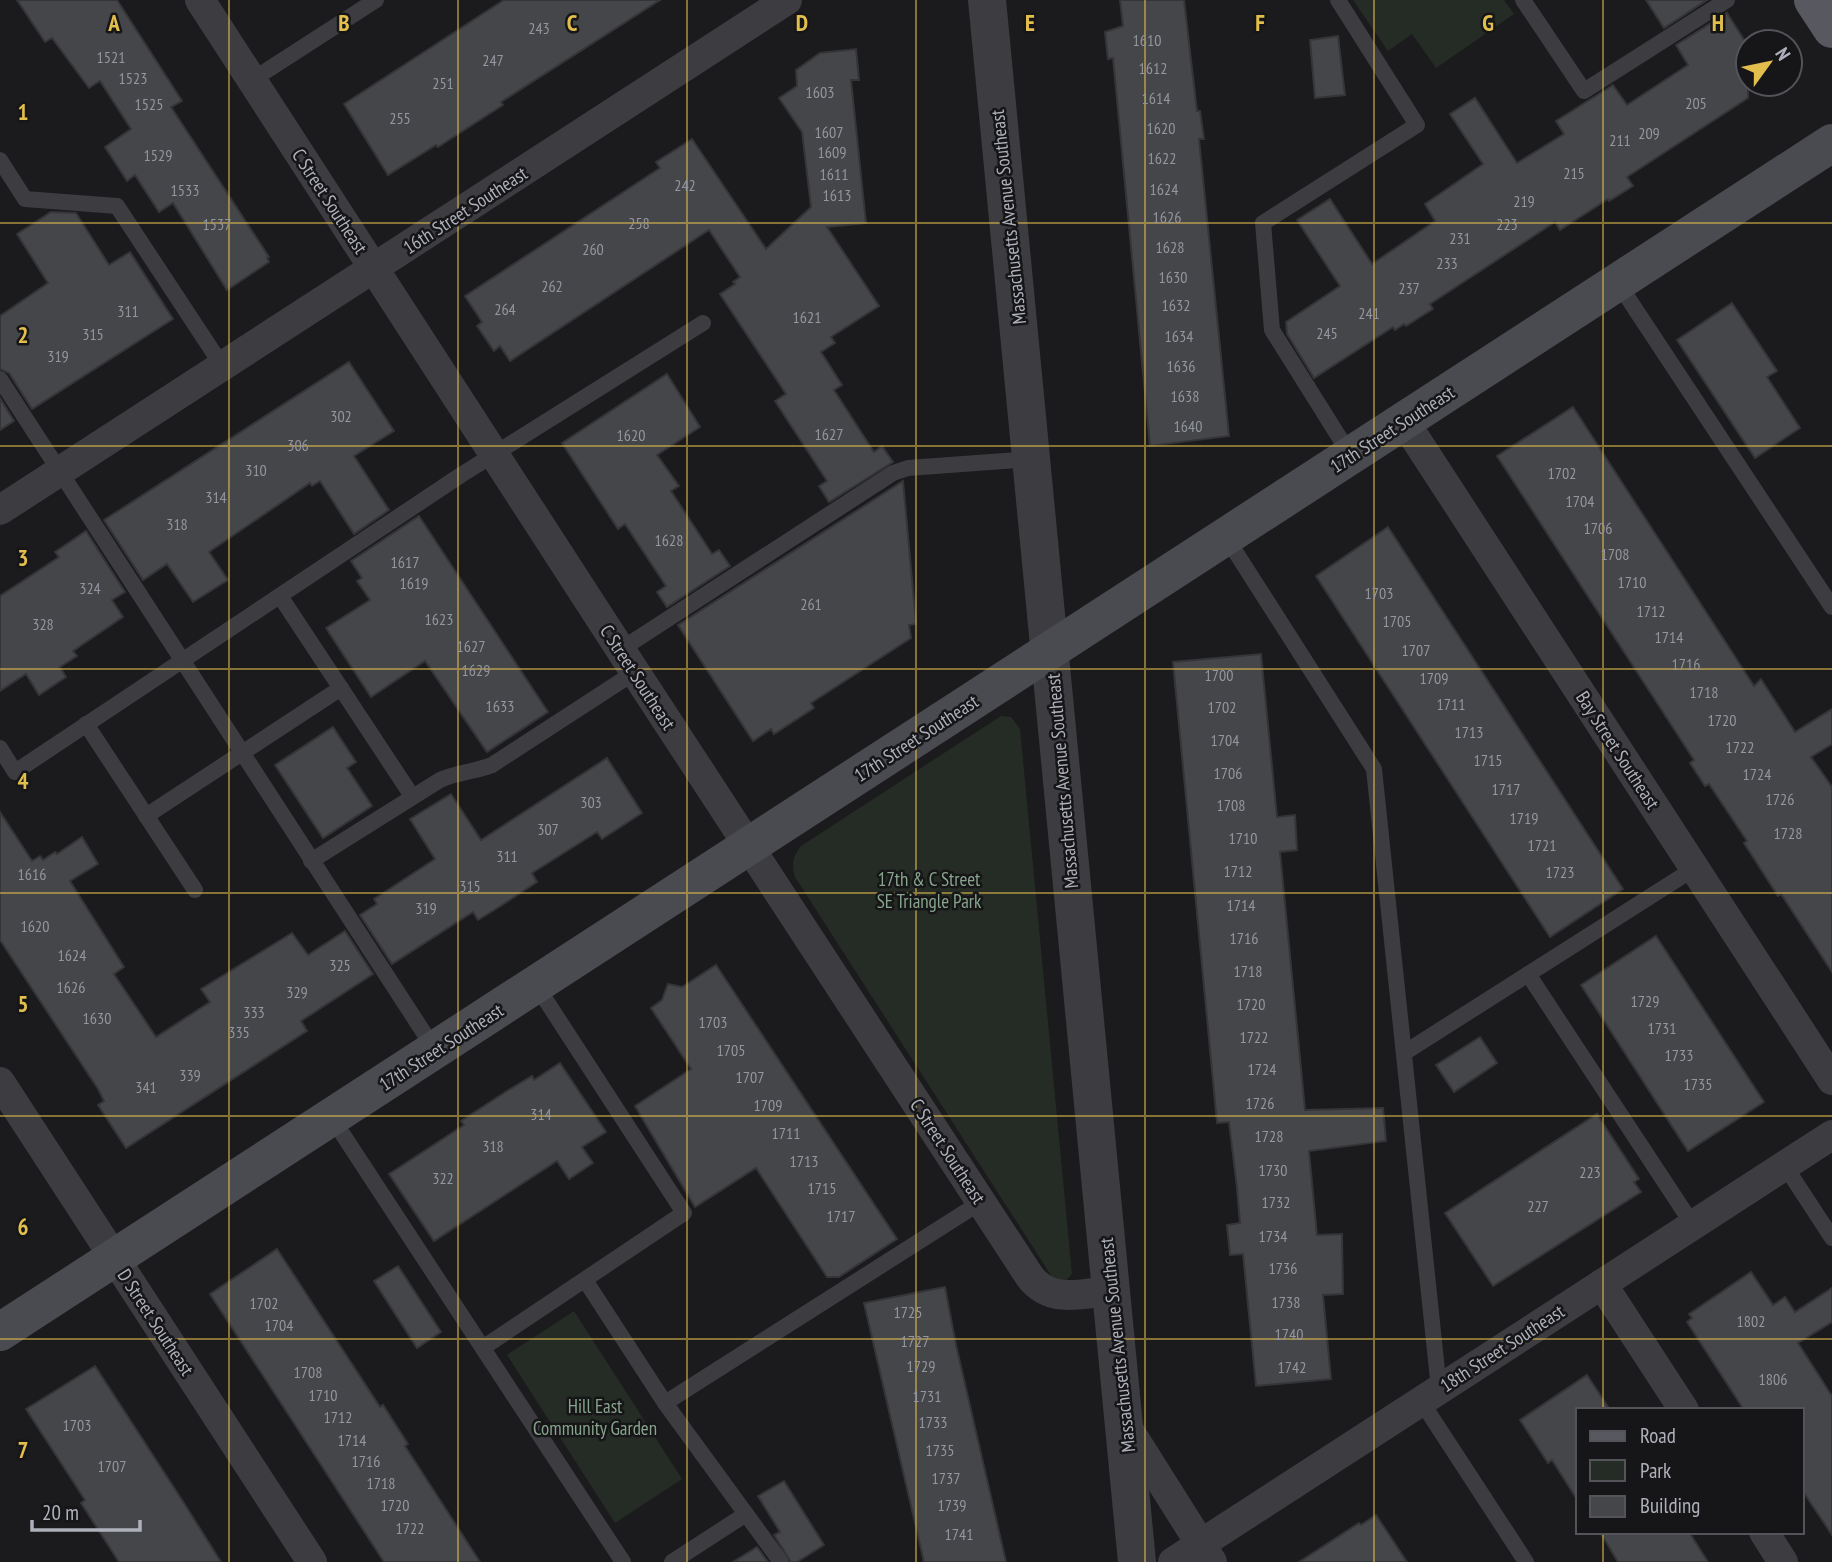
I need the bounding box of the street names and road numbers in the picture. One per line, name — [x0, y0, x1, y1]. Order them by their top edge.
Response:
street label: Massachusetts Avenue Southeast — [985, 108, 1031, 325]
street label: C Street Southeast — [287, 144, 373, 259]
street label: 16th Street Southeast — [398, 160, 532, 259]
street label: 17th Street Southeast — [1325, 380, 1459, 478]
street label: C Street Southeast — [595, 620, 681, 735]
street label: Massachusetts Avenue Southeast — [1041, 672, 1083, 889]
street label: Bay Street Southeast — [1571, 687, 1665, 814]
street label: 17th Street Southeast — [849, 689, 983, 787]
street label: 17th Street Southeast — [374, 998, 508, 1096]
street label: C Street Southeast — [905, 1094, 991, 1209]
street label: Massachusetts Avenue Southeast — [1094, 1236, 1140, 1453]
street label: D Street Southeast — [113, 1264, 200, 1381]
street label: 18th Street Southeast — [1435, 1298, 1569, 1397]

